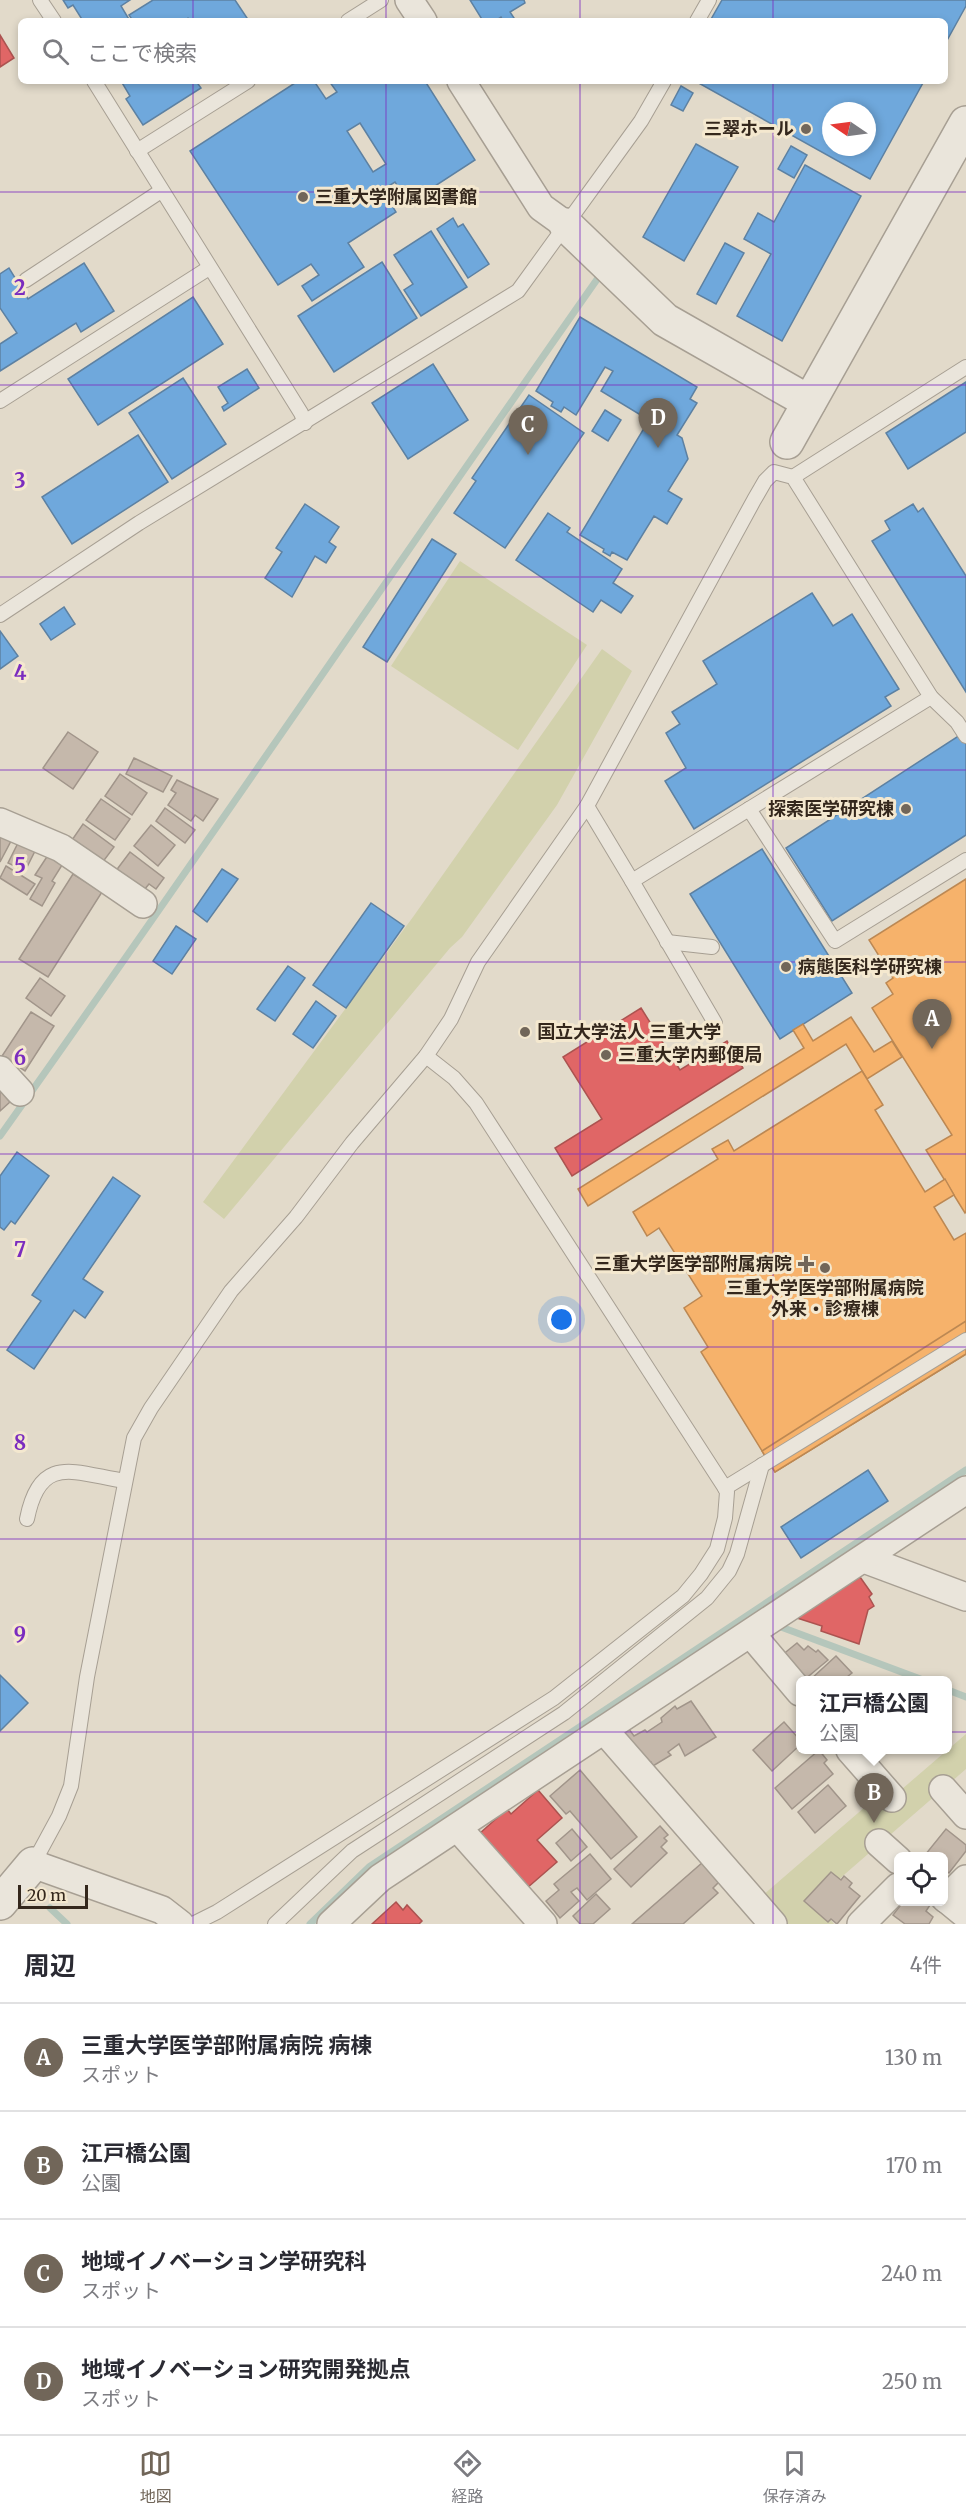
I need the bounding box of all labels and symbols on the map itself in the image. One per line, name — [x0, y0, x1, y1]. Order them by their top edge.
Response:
north arrow — [822, 102, 876, 156]
place label: 三翠ホール — [704, 117, 794, 140]
marker: 三翠ホール — [799, 122, 813, 136]
place label: 三重大学附属図書館 — [315, 185, 477, 208]
marker: 三重大学附属図書館 — [296, 190, 310, 204]
text: 2 — [14, 275, 26, 300]
pin: D — [638, 398, 678, 448]
pin: C — [508, 406, 548, 455]
text: 3 — [14, 468, 26, 493]
text: 4 — [14, 660, 27, 685]
place label: 探索医学研究棟 — [768, 797, 894, 820]
marker: 探索医学研究棟 — [899, 802, 913, 816]
text: 5 — [14, 853, 26, 878]
place label: 病態医科学研究棟 — [798, 955, 942, 978]
marker: 病態医科学研究棟 — [779, 960, 793, 974]
pin: A — [912, 1000, 952, 1049]
place label: 国立大学法人 三重大学 — [537, 1020, 721, 1043]
marker: 国立大学法人 三重大学 — [518, 1025, 532, 1039]
place label: 三重大学内郵便局 — [618, 1043, 762, 1066]
text: 6 — [14, 1045, 26, 1070]
marker: 三重大学内郵便局 — [599, 1048, 613, 1062]
text: 7 — [14, 1237, 26, 1262]
place label: 三重大学医学部附属病院 — [594, 1252, 792, 1275]
marker: 三重大学医学部附属病院 — [797, 1255, 815, 1273]
marker: 三重大学医学部附属病院 外来・診療棟 — [818, 1261, 832, 1275]
place label: 三重大学医学部附属病院 外来・診療棟 — [726, 1276, 924, 1320]
your location — [547, 1305, 576, 1334]
text: 8 — [14, 1430, 26, 1455]
text: 9 — [14, 1622, 26, 1647]
pin: B — [854, 1774, 894, 1823]
scale bar — [18, 1882, 88, 1910]

